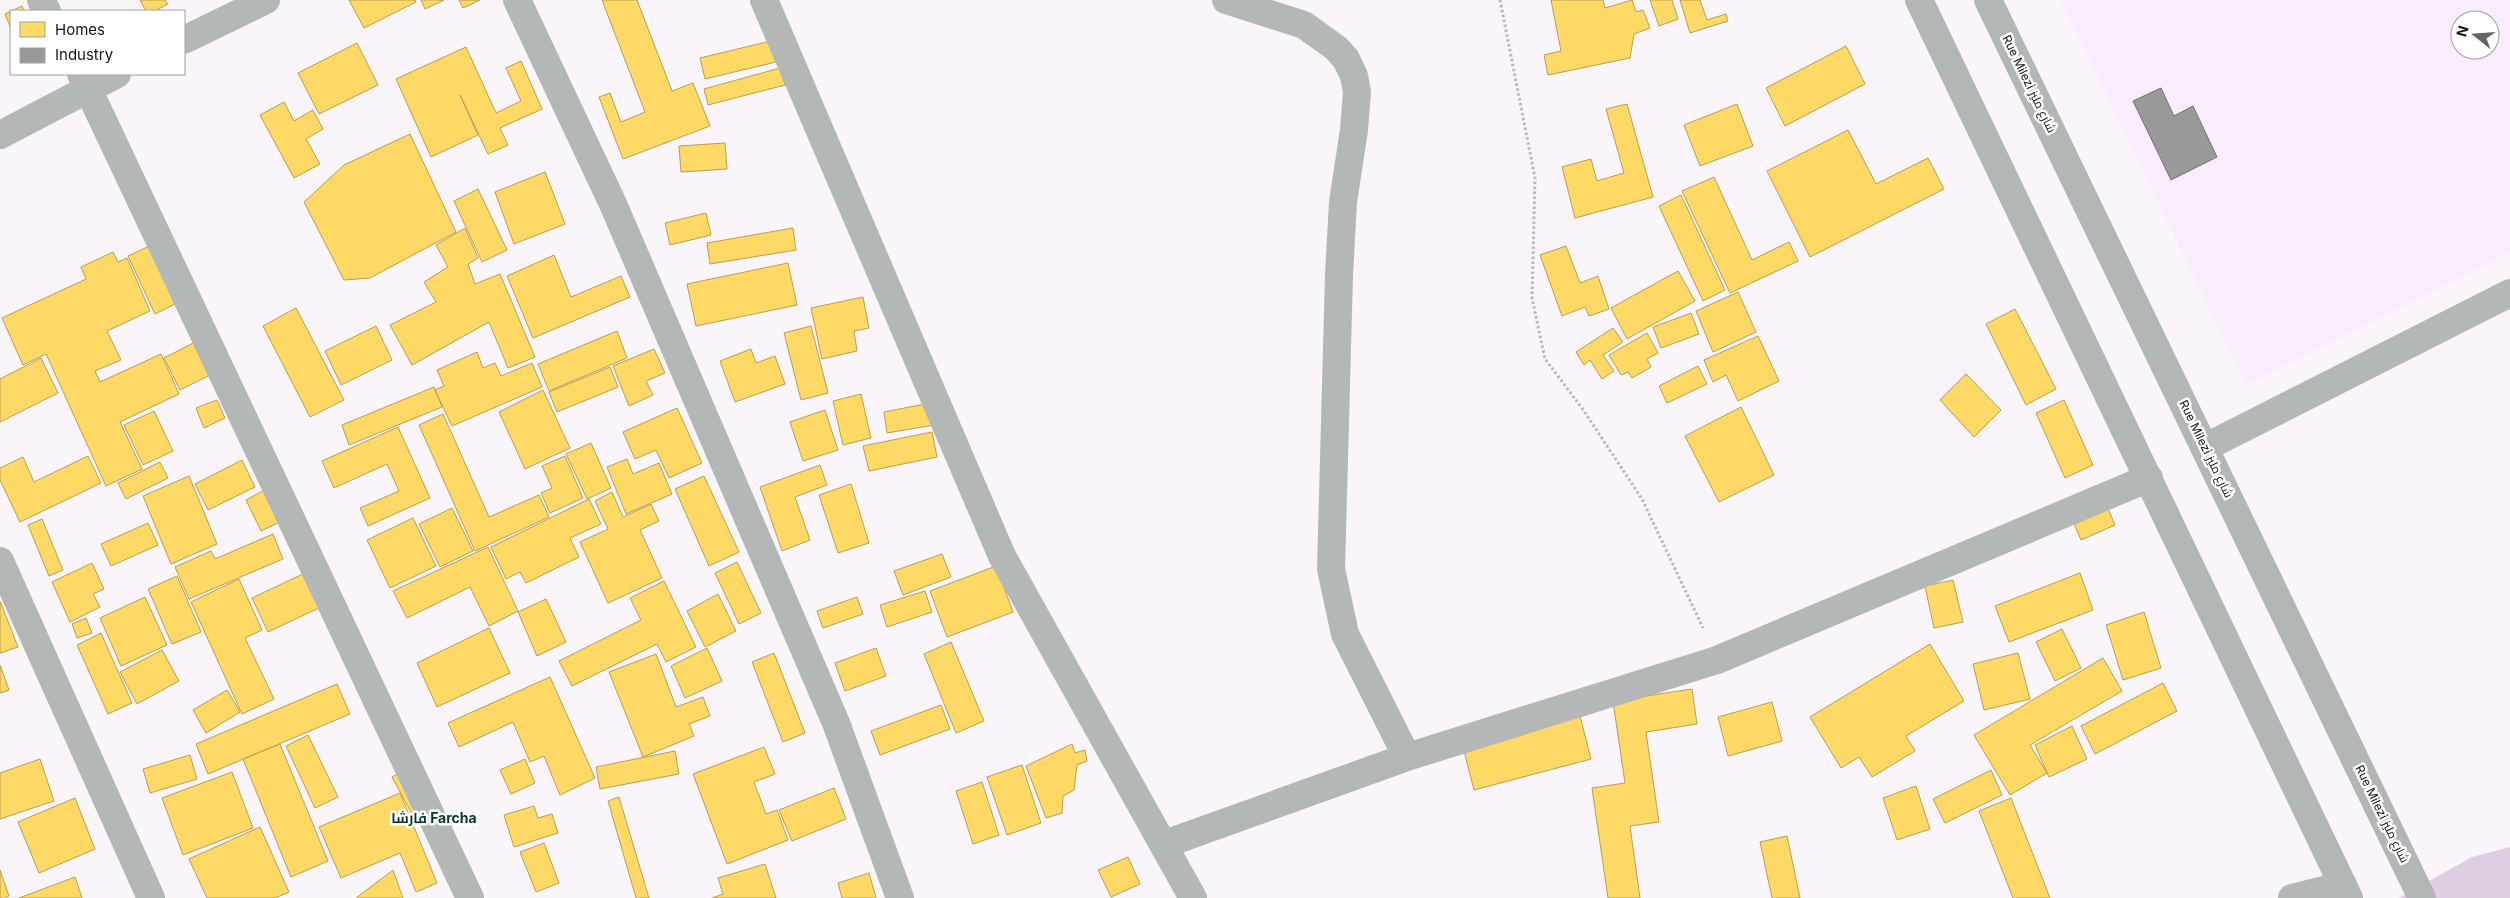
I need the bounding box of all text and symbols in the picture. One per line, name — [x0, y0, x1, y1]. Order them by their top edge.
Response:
legend — [10, 10, 185, 75]
north arrow — [2450, 10, 2500, 60]
text: Homes — [55, 20, 105, 39]
text: N — [2452, 23, 2472, 39]
street label: Rue Milezi شارع مليز — [1998, 33, 2060, 136]
text: Industry — [55, 45, 114, 64]
street label: Rue Milezi شارع مليز — [2175, 398, 2237, 501]
street label: Rue Milezi شارع مليز — [2351, 763, 2413, 866]
district label: فارشا Farcha — [391, 809, 477, 826]

